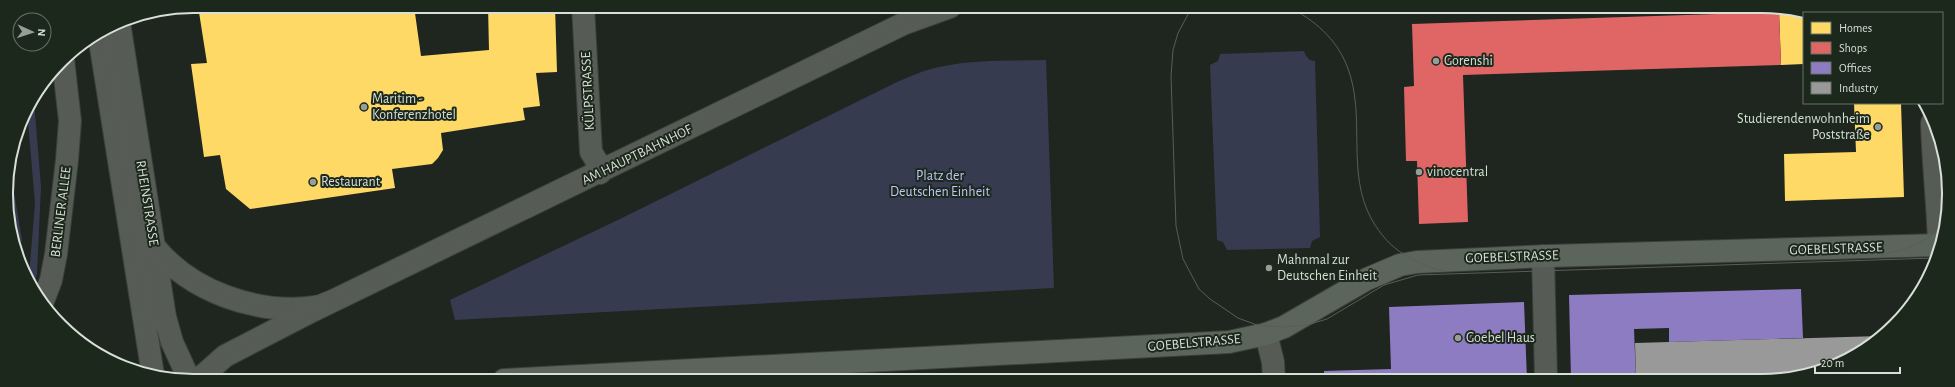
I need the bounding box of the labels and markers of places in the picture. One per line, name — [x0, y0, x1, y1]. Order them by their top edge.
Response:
place label: Gorenshi — [1444, 54, 1493, 68]
marker: Gorenshi — [1431, 56, 1441, 66]
place label: Maritim - Konferenzhotel — [372, 92, 456, 122]
marker: Maritim - Konferenzhotel — [359, 102, 369, 112]
place label: Studierendenwohnheim Poststraße — [1737, 112, 1870, 142]
marker: Studierendenwohnheim Poststraße — [1873, 122, 1883, 132]
place label: vinocentral — [1427, 165, 1488, 179]
marker: vinocentral — [1414, 167, 1424, 177]
place label: Restaurant — [321, 175, 381, 189]
marker: Restaurant — [308, 177, 318, 187]
place label: Mahnmal zur Deutschen Einheit — [1277, 253, 1377, 283]
marker: Mahnmal zur Deutschen Einheit — [1264, 263, 1274, 273]
place label: Goebel Haus — [1466, 331, 1535, 345]
marker: Goebel Haus — [1453, 333, 1463, 343]

